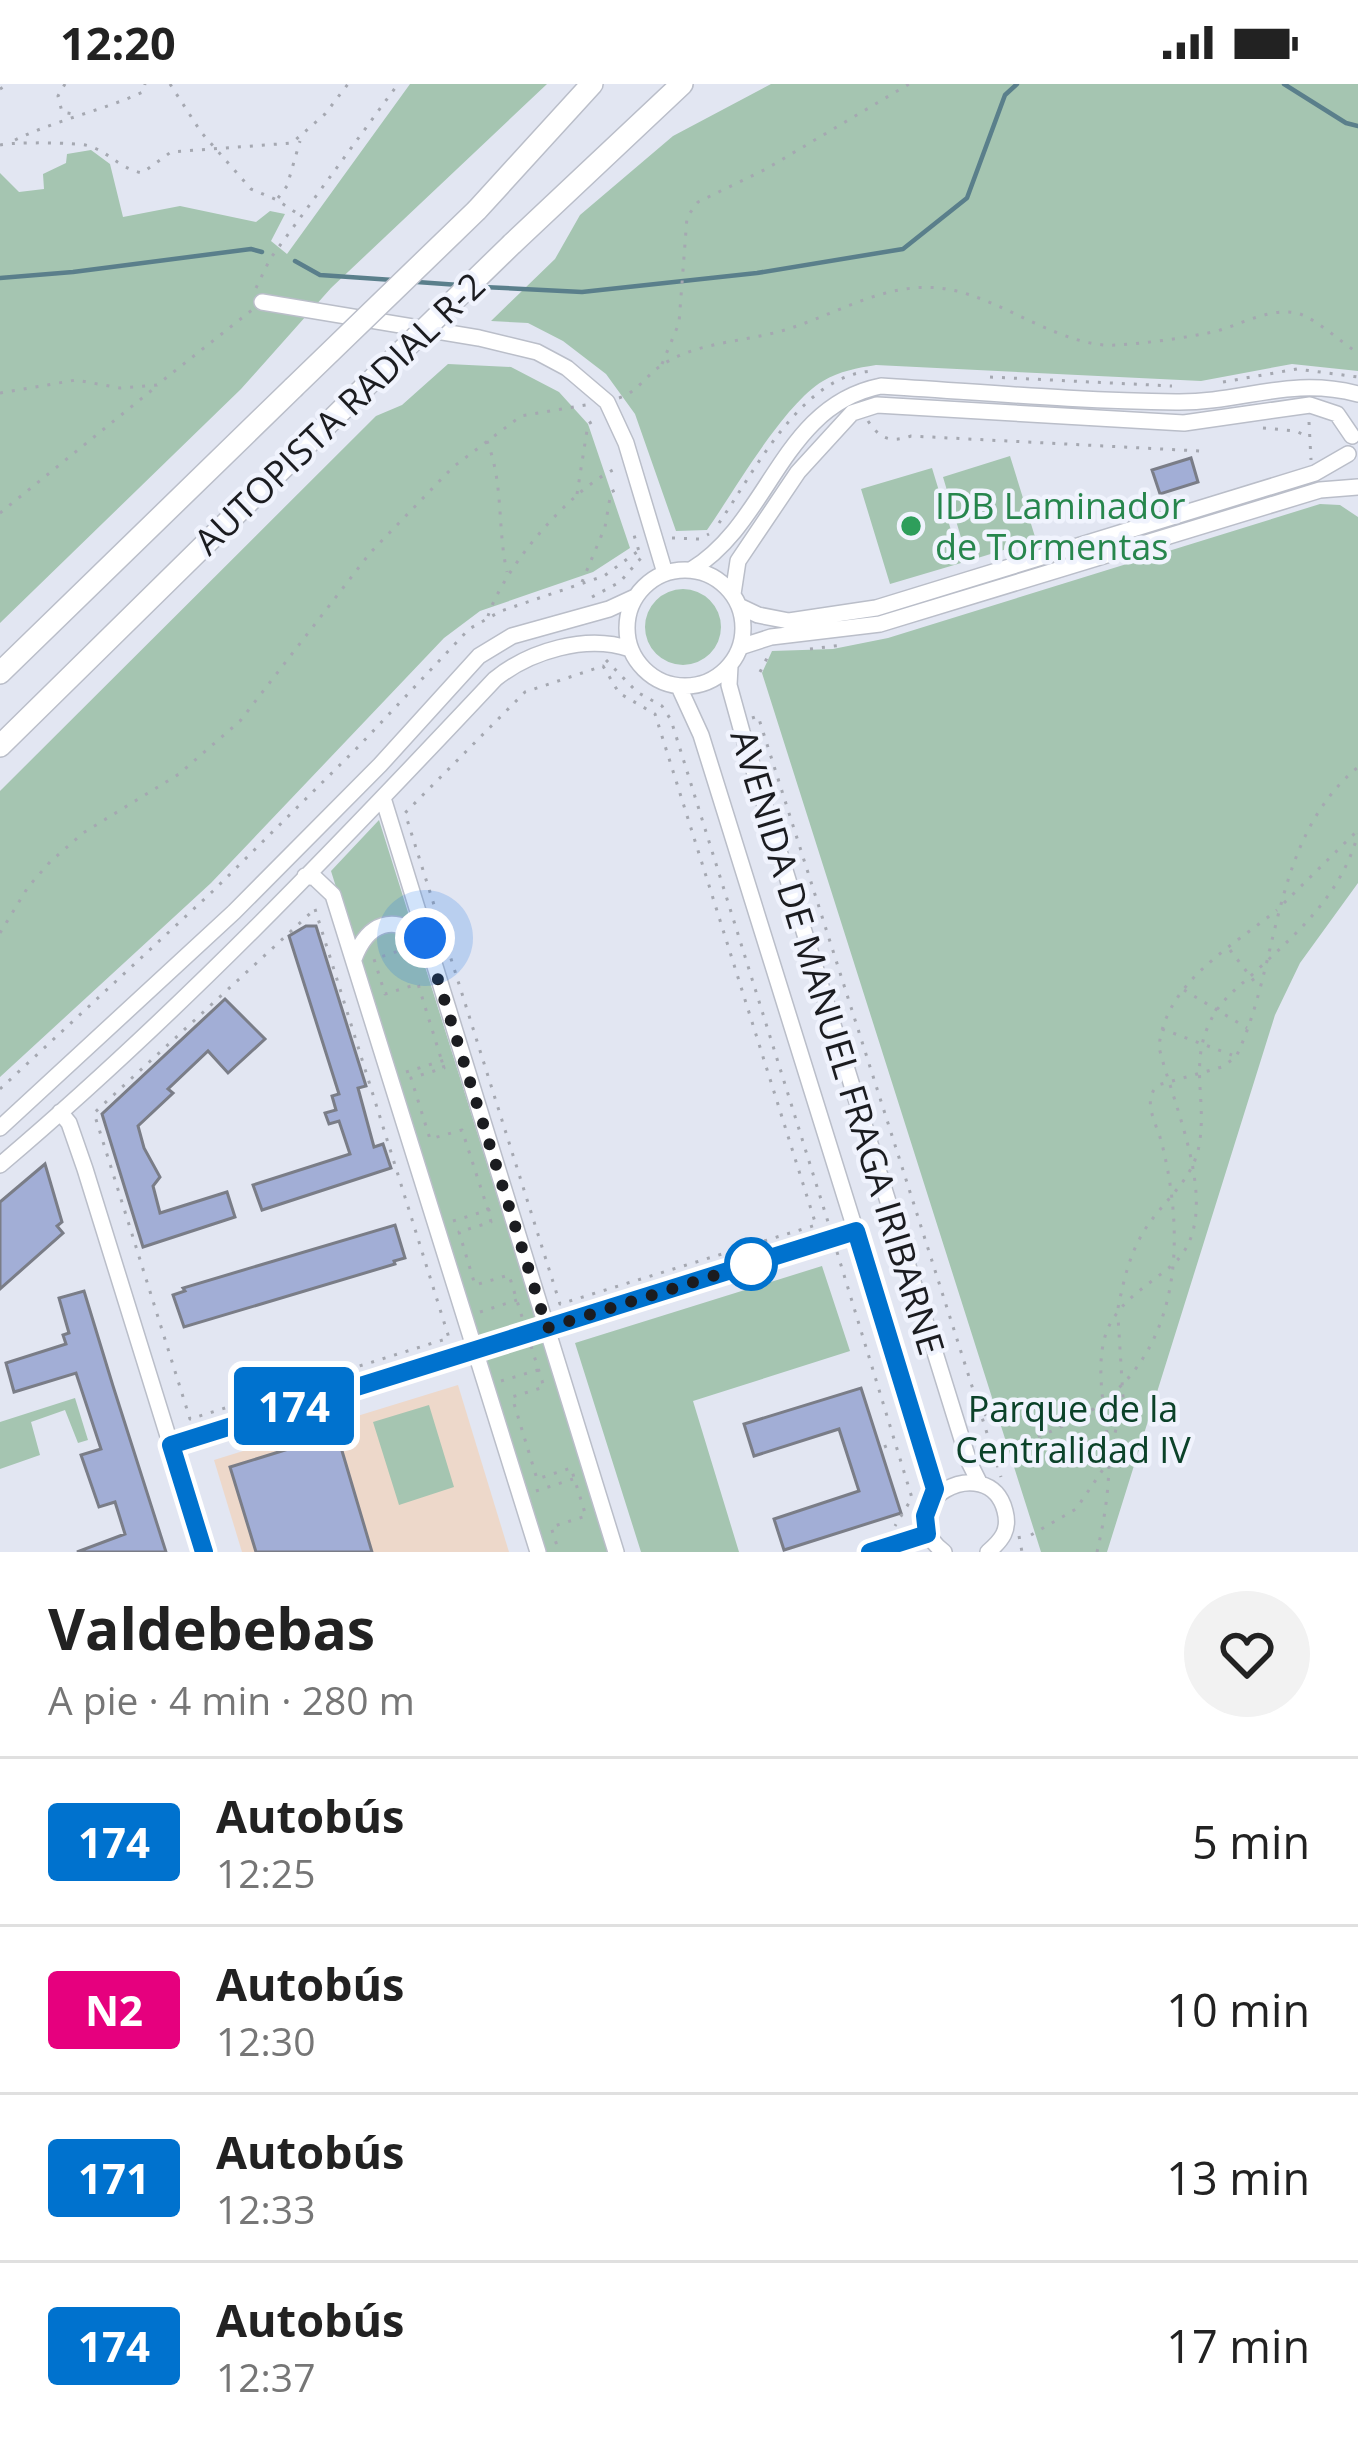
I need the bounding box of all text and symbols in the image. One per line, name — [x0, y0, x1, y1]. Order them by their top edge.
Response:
text: 12:20 — [60, 12, 176, 73]
street label: AUTOPISTA RADIAL R-2 — [183, 261, 495, 565]
place label: IDB Laminador de Tormentas — [935, 481, 1186, 571]
marker: IDB Laminador de Tormentas — [898, 513, 924, 539]
street label: AVENIDA DE MANUEL FRAGA IRIBARNE — [719, 723, 957, 1361]
your location — [395, 908, 455, 968]
unlabelled marker — [726, 1239, 776, 1289]
line badge: 174 — [225, 1367, 363, 1445]
text: 174 — [258, 1377, 330, 1434]
park label: Parque de la Centralidad IV — [955, 1384, 1191, 1474]
text: Valdebebas — [48, 1589, 375, 1667]
button: heart — [1184, 1591, 1310, 1717]
text: A pie · 4 min · 280 m — [48, 1673, 415, 1726]
text: Autobús — [216, 1785, 404, 1846]
text: 5 min — [1192, 1811, 1310, 1872]
text: 174 — [78, 1813, 150, 1870]
text: 12:25 — [216, 1846, 315, 1899]
text: Autobús — [216, 1953, 404, 2014]
text: 10 min — [1166, 1979, 1310, 2040]
text: N2 — [85, 1981, 143, 2038]
text: 12:30 — [216, 2014, 315, 2067]
text: Autobús — [216, 2121, 404, 2182]
text: 13 min — [1166, 2147, 1310, 2208]
text: 171 — [78, 2149, 150, 2206]
text: 12:33 — [216, 2182, 315, 2235]
text: Autobús — [216, 2289, 404, 2350]
text: 17 min — [1166, 2315, 1310, 2376]
text: 174 — [78, 2317, 150, 2374]
text: 12:37 — [216, 2350, 315, 2403]

